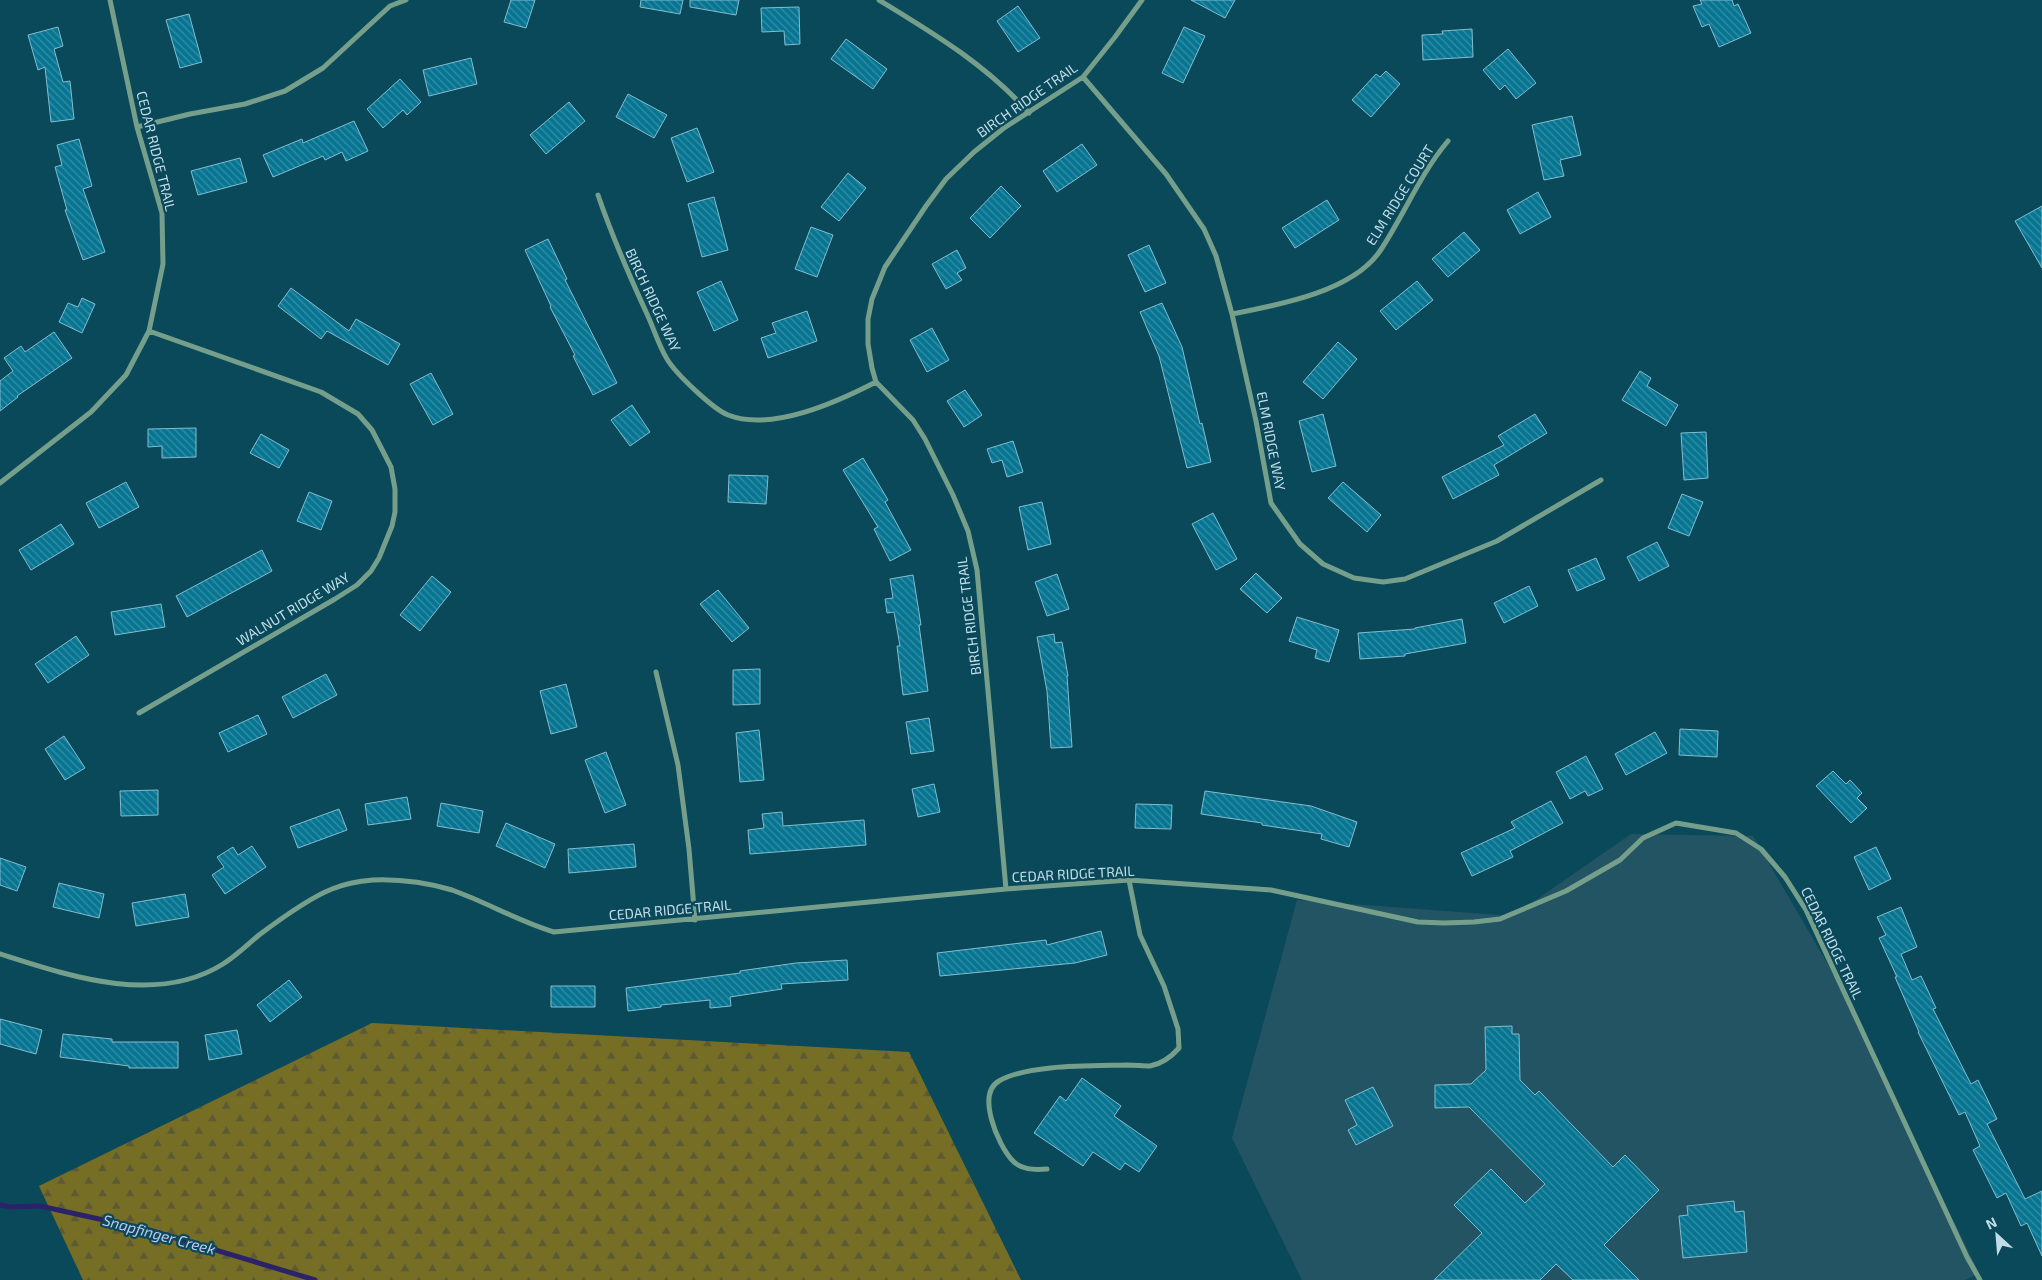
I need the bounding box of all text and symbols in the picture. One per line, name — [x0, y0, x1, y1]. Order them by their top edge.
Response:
street label: BIRCH RIDGE TRAIL — [973, 59, 1080, 141]
street label: CEDAR RIDGE TRAIL — [133, 89, 180, 213]
street label: ELM RIDGE COURT — [1362, 141, 1437, 248]
street label: BIRCH RIDGE WAY — [622, 246, 685, 354]
street label: ELM RIDGE WAY — [1254, 390, 1289, 492]
street label: BIRCH RIDGE TRAIL — [953, 556, 984, 676]
street label: WALNUT RIDGE WAY — [233, 568, 352, 649]
street label: CEDAR RIDGE TRAIL — [1011, 862, 1135, 885]
street label: CEDAR RIDGE TRAIL — [1798, 884, 1867, 1002]
street label: CEDAR RIDGE TRAIL — [608, 896, 732, 923]
water label: Snapfinger Creek — [101, 1210, 218, 1258]
north arrow — [1972, 1210, 2022, 1260]
text: N — [1983, 1213, 1999, 1233]

